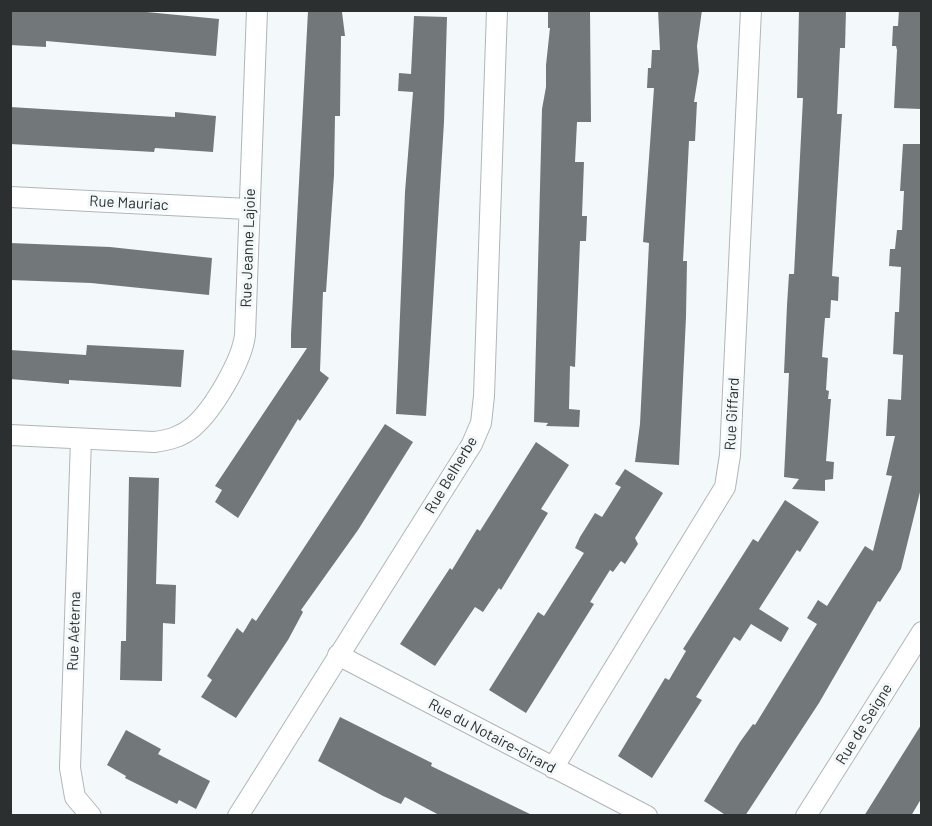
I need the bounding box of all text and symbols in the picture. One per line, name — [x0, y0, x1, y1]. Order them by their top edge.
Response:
street label: Rue Jeanne Lajoie — [237, 188, 259, 308]
street label: Rue Mauriac — [89, 192, 169, 214]
street label: Rue Giffard — [721, 377, 743, 451]
street label: Rue Belherbe — [421, 433, 481, 517]
street label: Rue Aéterna — [64, 591, 84, 671]
street label: Rue de Seigne — [832, 680, 896, 768]
street label: Rue du Notaire-Girard — [425, 695, 559, 777]

